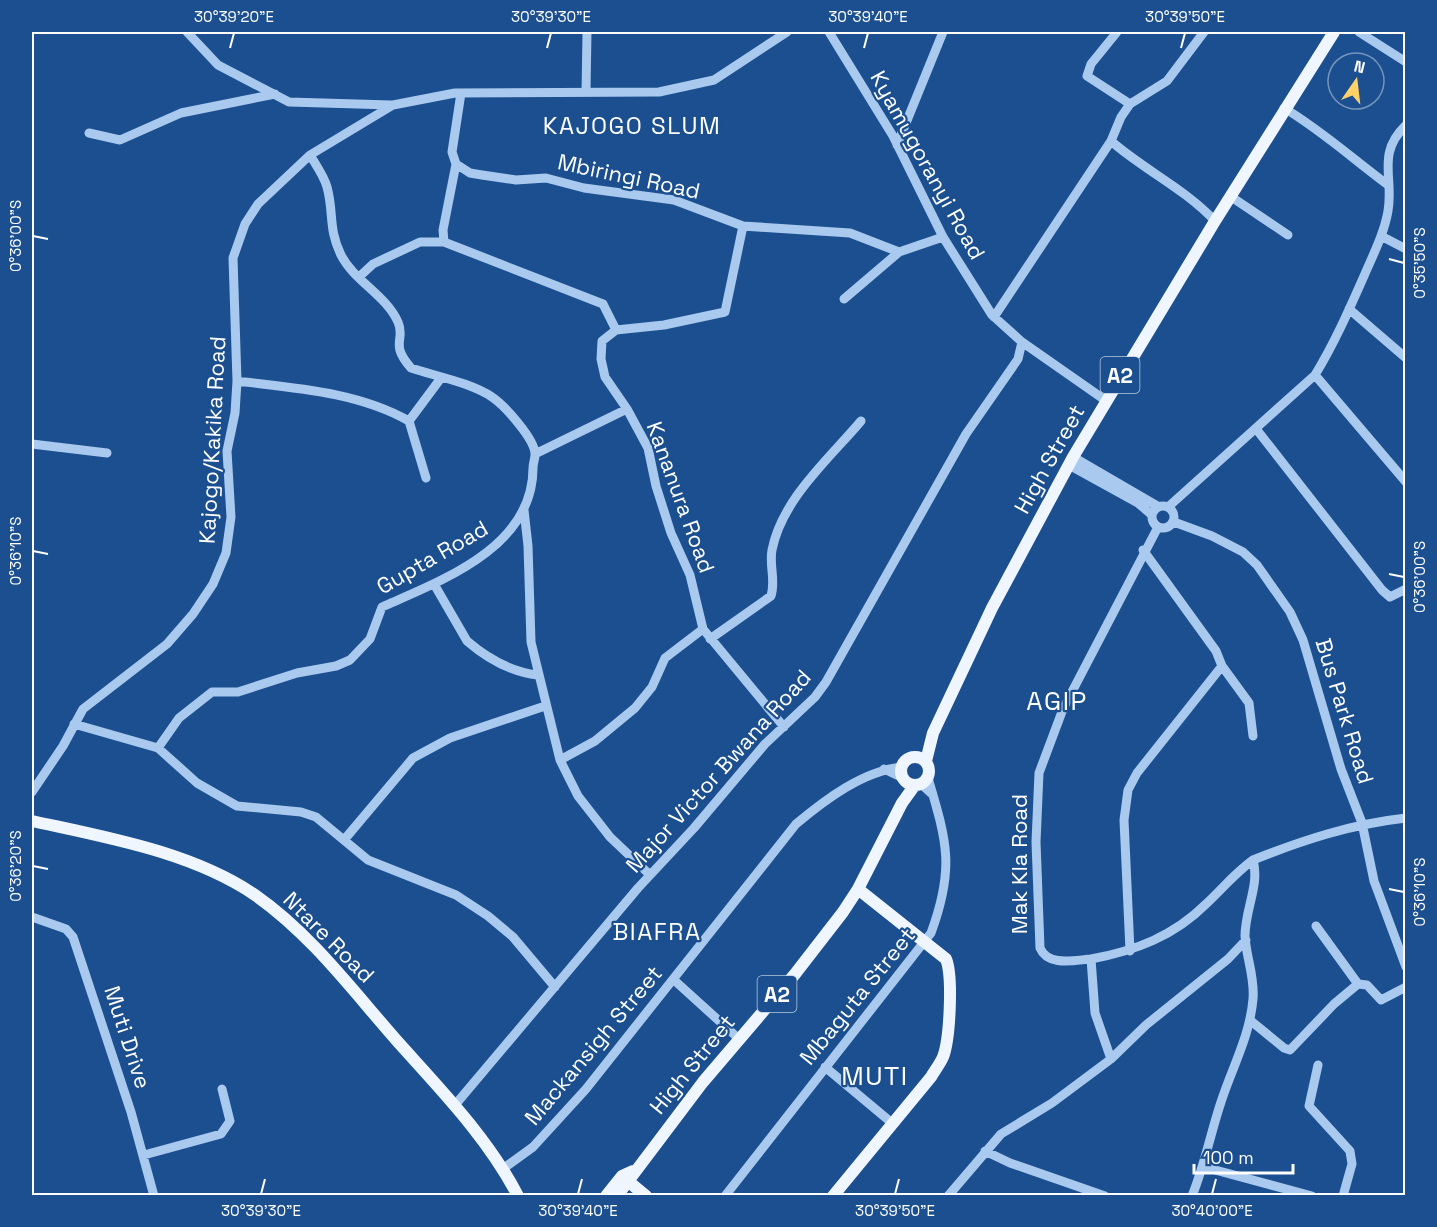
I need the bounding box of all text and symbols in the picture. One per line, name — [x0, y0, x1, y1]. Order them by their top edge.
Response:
text: 30°39'20"E — [194, 7, 274, 26]
text: 30°39'30"E — [511, 7, 591, 26]
text: 30°39'40"E — [828, 7, 908, 26]
text: 30°39'50"E — [1145, 7, 1225, 26]
north arrow — [1326, 51, 1386, 111]
text: N — [1352, 55, 1367, 78]
street label: Kyamugoranyi Road — [864, 66, 992, 264]
district label: KAJOGO SLUM — [543, 110, 721, 141]
street label: Mbiringi Road — [555, 147, 703, 205]
text: 0°36'00"S — [6, 200, 25, 272]
text: 0°35'50"S — [1410, 227, 1429, 299]
street label: Kajogo/Kakika Road — [193, 336, 231, 544]
road number: A2 — [1100, 357, 1140, 393]
street label: High Street — [1008, 400, 1090, 518]
street label: Kananura Road — [641, 417, 721, 577]
street label: Gupta Road — [371, 514, 493, 600]
text: 0°36'10"S — [6, 517, 25, 585]
text: 0°36'00"S — [1410, 541, 1429, 613]
street label: Bus Park Road — [1310, 635, 1380, 787]
street label: Major Victor Bwana Road — [619, 664, 817, 878]
district label: AGIP — [1026, 684, 1088, 718]
street label: Mak Kla Road — [1005, 794, 1033, 934]
text: 0°36'20"S — [6, 830, 25, 902]
text: 0°36'10"S — [1410, 858, 1429, 926]
street label: Ntare Road — [277, 885, 381, 989]
district label: BIAFRA — [612, 916, 702, 947]
street label: Mbaguta Street — [793, 922, 921, 1070]
street label: Mackansigh Street — [518, 959, 668, 1131]
road number: A2 — [758, 976, 796, 1012]
street label: Muti Drive — [98, 982, 158, 1092]
street label: High Street — [643, 1008, 741, 1120]
district label: MUTI — [841, 1059, 909, 1093]
scale bar — [1194, 1137, 1293, 1175]
text: 100 m — [1203, 1146, 1254, 1169]
text: 30°39'30"E — [221, 1201, 301, 1220]
text: 30°39'40"E — [538, 1201, 618, 1220]
text: 30°39'50"E — [855, 1201, 935, 1220]
text: 30°40'00"E — [1171, 1201, 1253, 1220]

